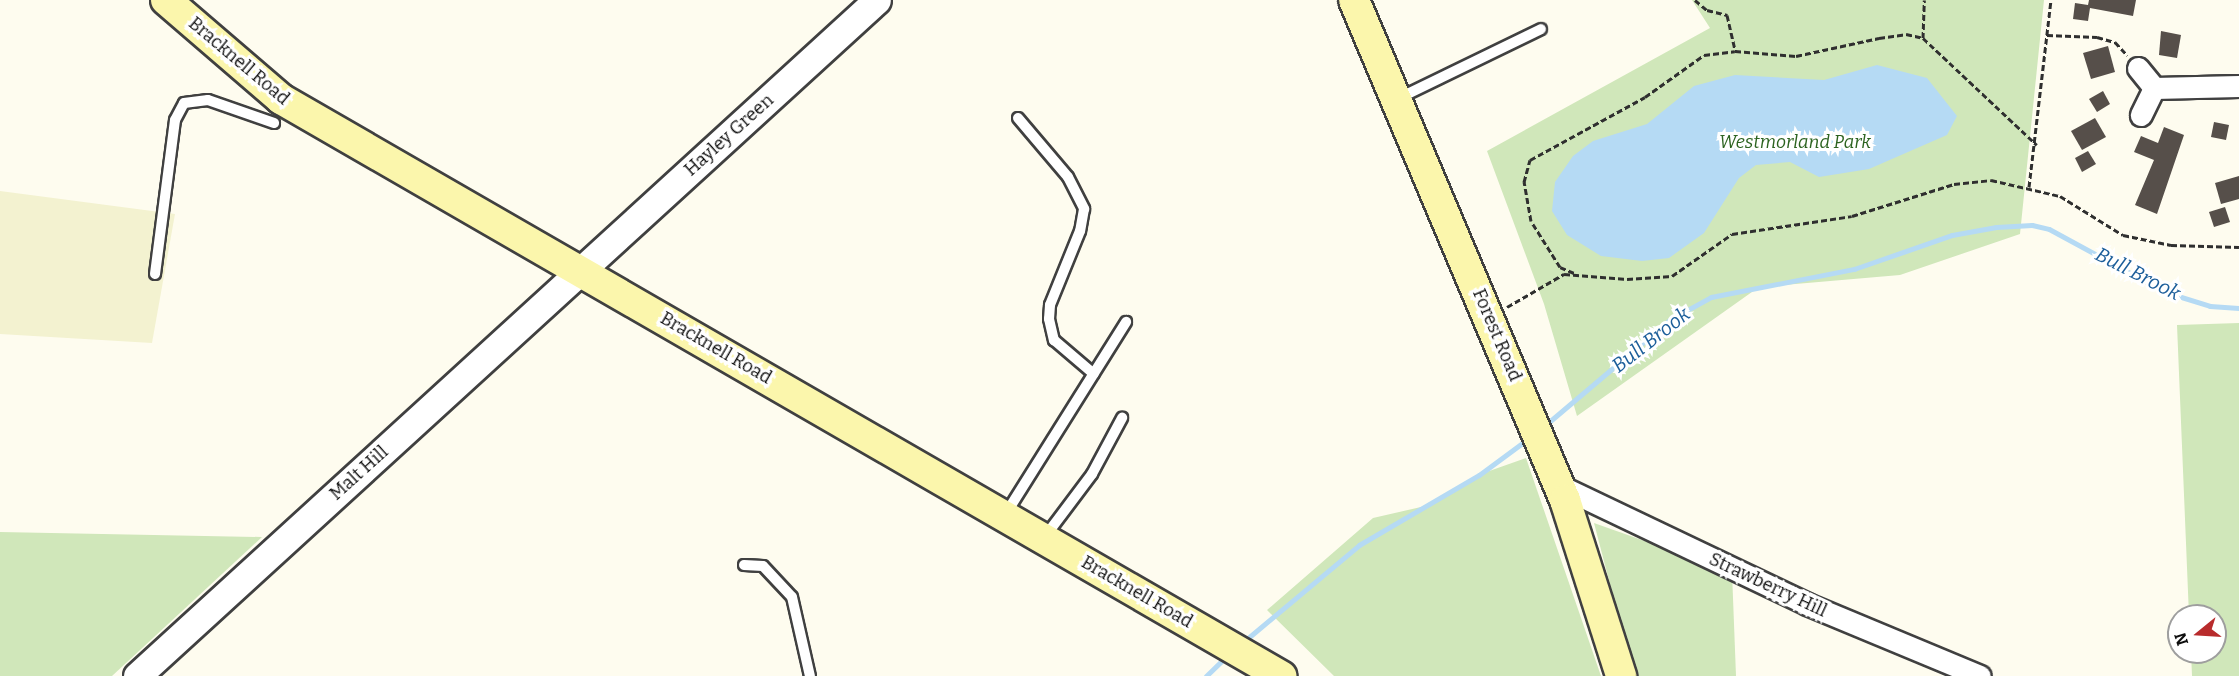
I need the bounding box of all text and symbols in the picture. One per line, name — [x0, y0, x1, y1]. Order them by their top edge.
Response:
street label: Bracknell Road — [184, 13, 294, 109]
street label: Hayley Green — [680, 89, 778, 181]
park label: Westmorland Park — [1719, 131, 1871, 153]
water label: Bull Brook — [2091, 242, 2185, 306]
street label: Forest Road — [1468, 286, 1526, 384]
water label: Bull Brook — [1607, 302, 1695, 378]
street label: Bracknell Road — [657, 307, 775, 389]
street label: Malt Hill — [325, 441, 393, 505]
street label: Strawberry Hill — [1706, 548, 1830, 622]
street label: Bracknell Road — [1078, 551, 1196, 633]
north arrow — [2167, 604, 2227, 664]
text: N — [2170, 630, 2192, 648]

